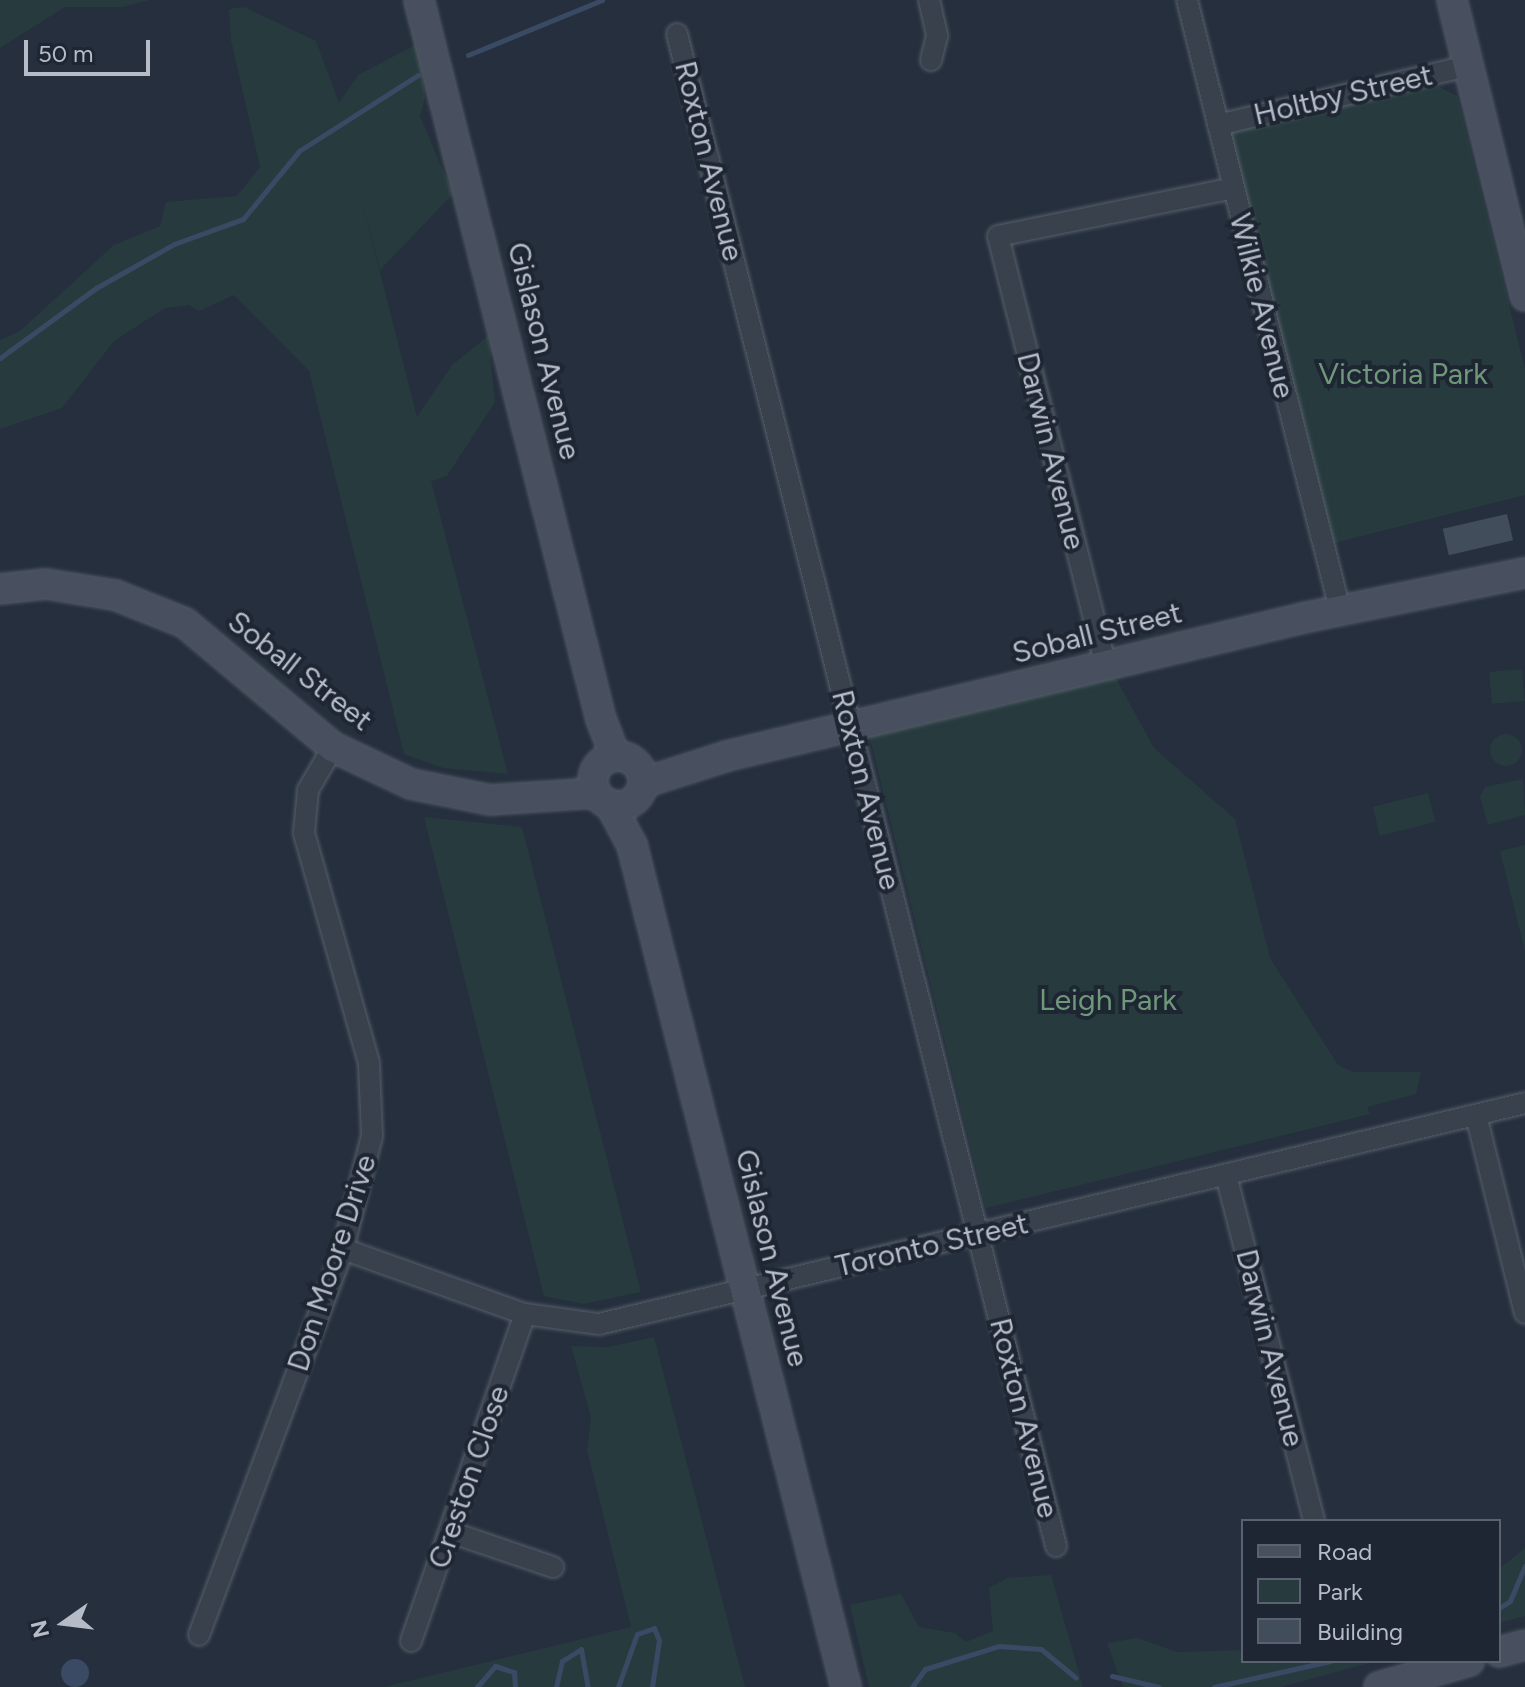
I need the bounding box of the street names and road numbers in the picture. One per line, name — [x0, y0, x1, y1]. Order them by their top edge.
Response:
street label: Roxton Avenue — [667, 57, 751, 265]
street label: Holtby Street — [1250, 57, 1436, 133]
street label: Wilkie Avenue — [1222, 210, 1302, 402]
street label: Gislason Avenue — [500, 239, 588, 463]
street label: Darwin Avenue — [1009, 349, 1093, 553]
street label: Soball Street — [1009, 595, 1185, 671]
street label: Soball Street — [221, 603, 379, 739]
street label: Roxton Avenue — [824, 686, 908, 894]
street label: Gislason Avenue — [728, 1146, 816, 1370]
street label: Don Moore Drive — [280, 1150, 384, 1376]
street label: Toronto Street — [832, 1205, 1032, 1285]
street label: Darwin Avenue — [1228, 1246, 1312, 1450]
street label: Roxton Avenue — [982, 1314, 1066, 1522]
street label: Creston Close — [421, 1381, 517, 1573]

